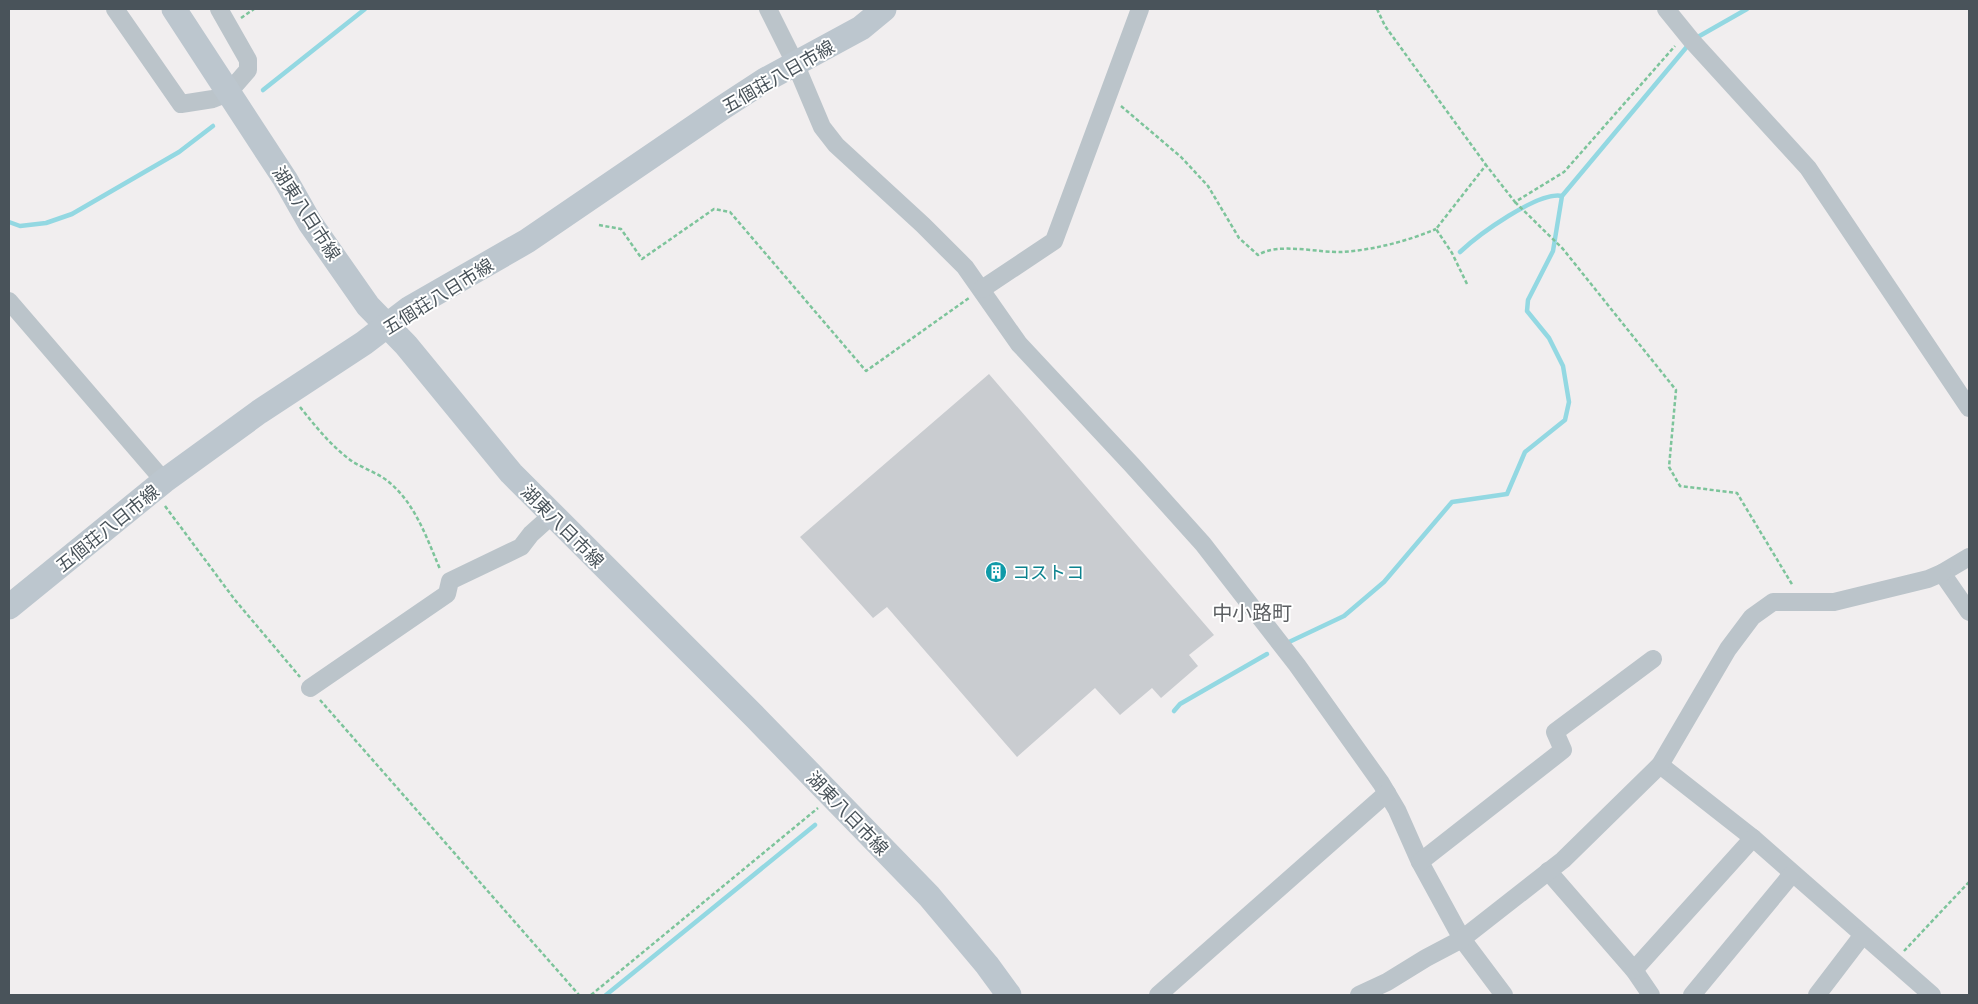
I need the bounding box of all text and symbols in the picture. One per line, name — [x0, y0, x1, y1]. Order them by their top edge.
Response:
street label: 五個荘八日市線 — [717, 34, 839, 118]
street label: 湖東八日市線 — [268, 161, 346, 265]
street label: 五個荘八日市線 — [378, 252, 498, 340]
street label: 五個荘八日市線 — [50, 479, 164, 577]
street label: 湖東八日市線 — [516, 479, 610, 573]
building icon: コストコ — [984, 560, 1008, 584]
place label: コストコ — [1012, 560, 1084, 584]
district label: 中小路町 — [1212, 599, 1292, 626]
street label: 湖東八日市線 — [802, 766, 894, 860]

